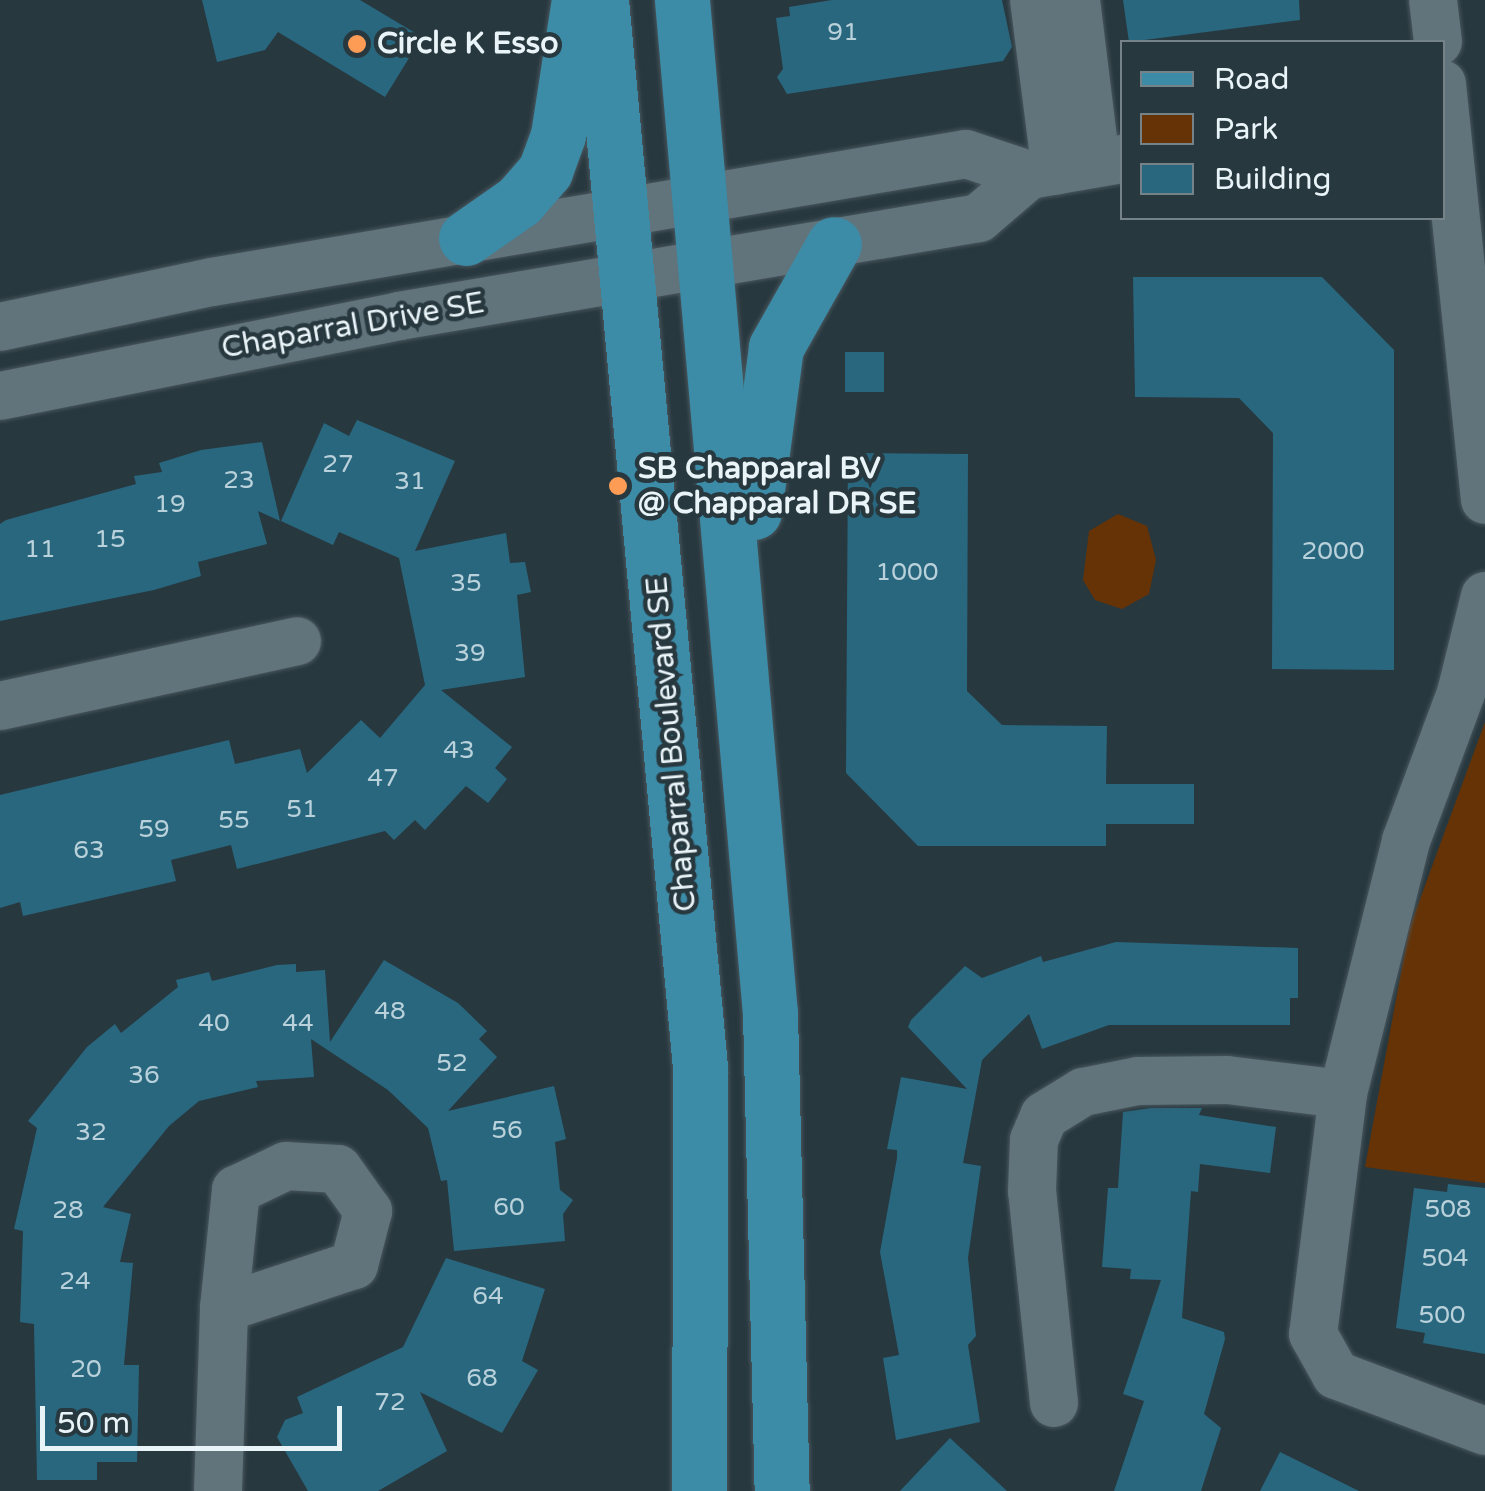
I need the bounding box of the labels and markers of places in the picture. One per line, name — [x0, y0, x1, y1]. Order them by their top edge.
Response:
place label: Circle K Esso — [377, 26, 558, 62]
marker: Circle K Esso — [346, 33, 368, 55]
place label: SB Chapparal BV @ Chapparal DR SE — [638, 451, 916, 522]
marker: SB Chapparal BV @ Chapparal DR SE — [607, 475, 629, 497]

